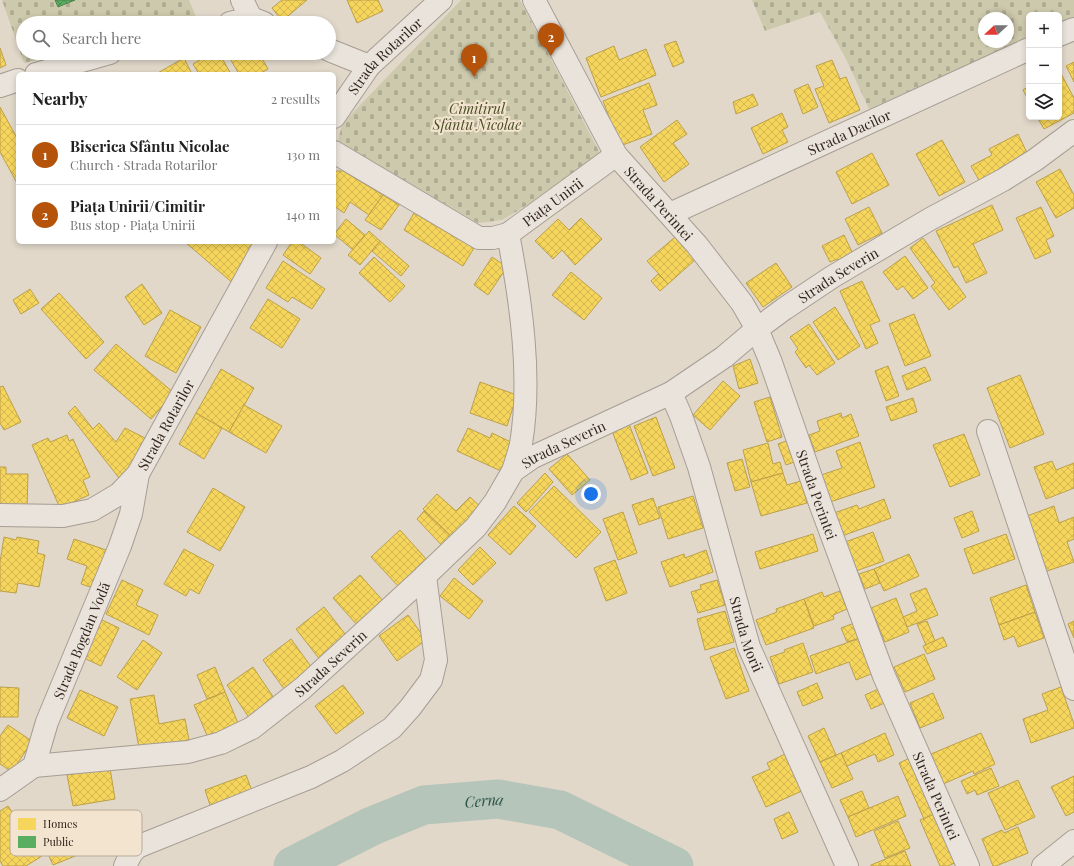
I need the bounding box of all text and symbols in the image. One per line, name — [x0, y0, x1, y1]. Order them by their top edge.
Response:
street label: Strada Rotarilor — [343, 12, 427, 98]
north arrow — [978, 12, 1014, 48]
map controls — [1026, 12, 1062, 120]
button: + — [1026, 12, 1062, 48]
search box — [16, 16, 336, 60]
pin: 2 — [538, 23, 564, 56]
icon: search — [30, 27, 52, 49]
text: Search here — [62, 28, 141, 48]
pin: 1 — [461, 44, 487, 77]
button: − — [1026, 48, 1062, 84]
button: layers — [1026, 84, 1062, 120]
text: Nearby — [32, 87, 87, 109]
text: 2 results — [271, 90, 320, 107]
park label: Cimitirul Sfântu Nicolae — [432, 99, 521, 134]
street label: Strada Dacilor — [804, 104, 895, 159]
text: Biserica Sfântu Nicolae — [70, 136, 230, 156]
text: 1 — [43, 146, 47, 163]
text: 130 m — [287, 146, 320, 163]
text: Church · Strada Rotarilor — [70, 156, 217, 173]
street label: Strada Perintei — [621, 162, 698, 244]
street label: Piața Unirii — [518, 173, 587, 230]
text: Piața Unirii/Cimitir — [70, 196, 205, 216]
text: 2 — [42, 206, 48, 223]
text: 140 m — [286, 206, 320, 223]
text: Bus stop · Piața Unirii — [70, 216, 195, 233]
street label: Strada Severin — [794, 242, 882, 307]
street label: Strada Rotarilor — [133, 375, 198, 473]
street label: Strada Severin — [517, 415, 609, 472]
street label: Strada Perintei — [792, 447, 842, 542]
your location — [581, 484, 601, 504]
street label: Strada Bogdan Vodă — [48, 579, 114, 702]
street label: Strada Morii — [726, 594, 768, 675]
street label: Strada Severin — [290, 625, 371, 701]
street label: Strada Perintei — [909, 748, 965, 842]
water label: Cerna — [464, 789, 506, 812]
legend — [10, 810, 142, 856]
text: Homes — [43, 816, 77, 831]
text: Public — [43, 834, 74, 849]

